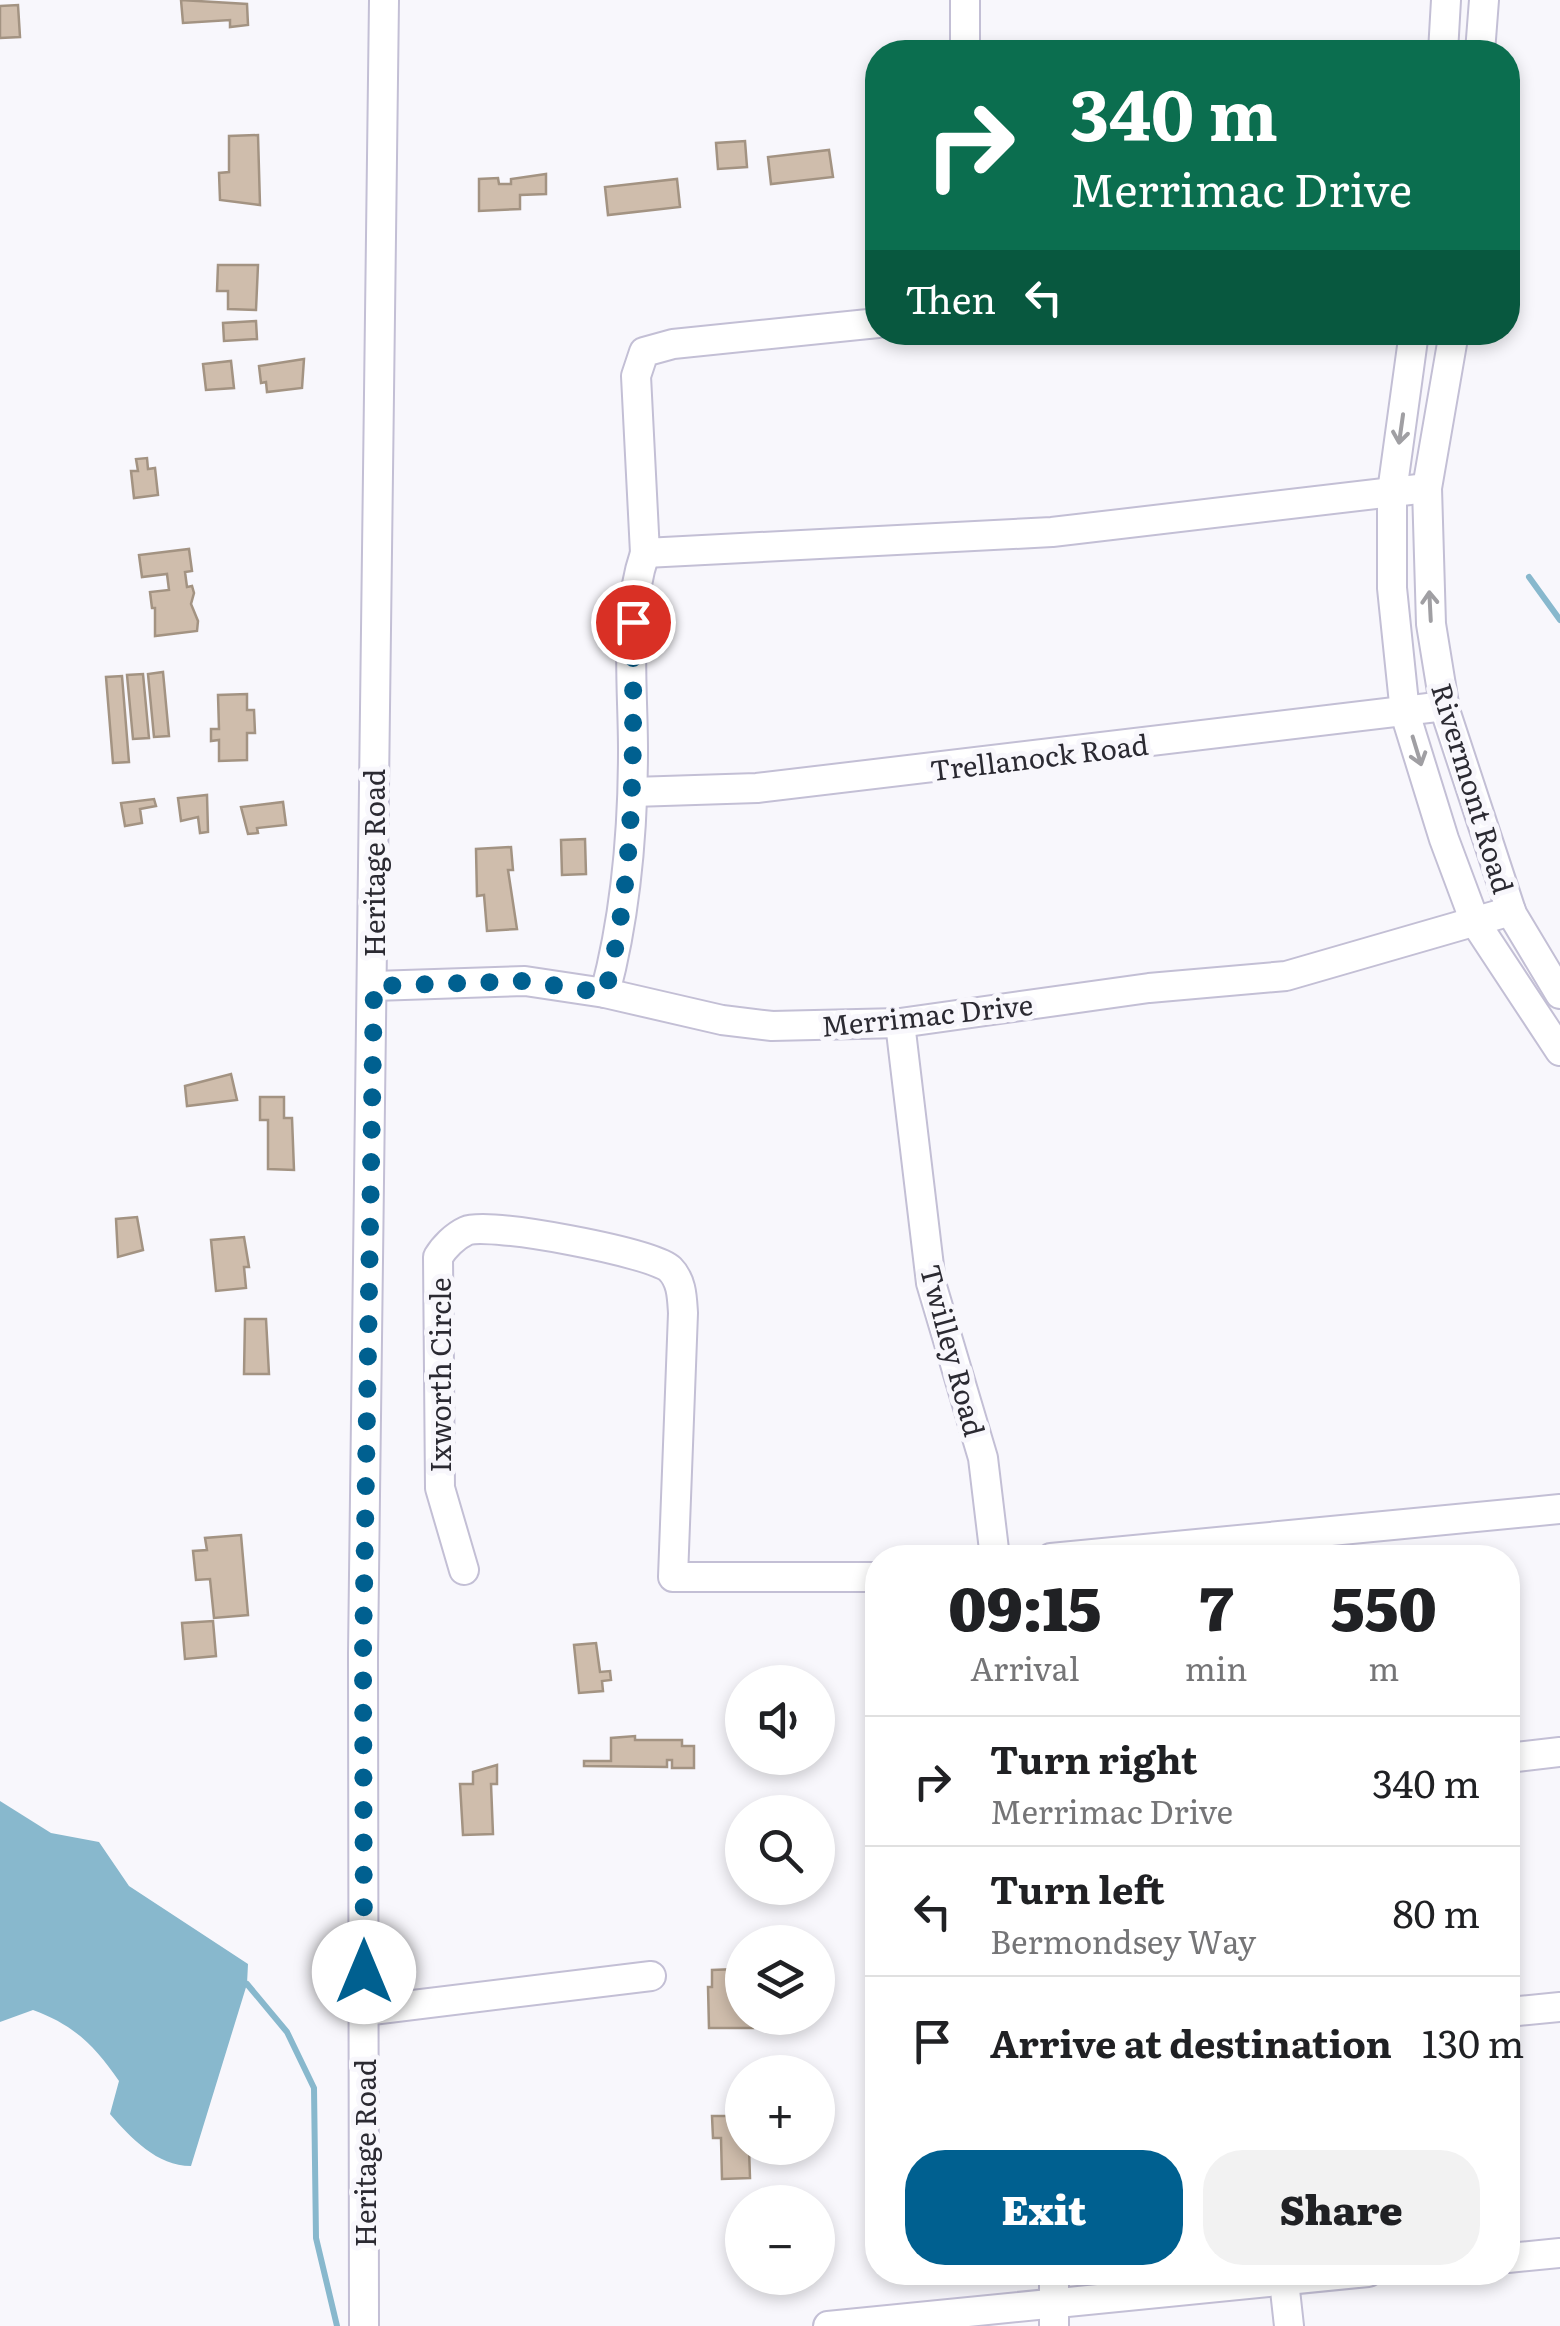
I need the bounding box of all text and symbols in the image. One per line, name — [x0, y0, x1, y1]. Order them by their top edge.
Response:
text: 340 m — [1070, 59, 1278, 163]
icon: right — [905, 80, 1035, 210]
text: Merrimac Drive — [1070, 154, 1412, 221]
text: Then — [905, 269, 996, 326]
icon: left — [1016, 270, 1071, 325]
one-way arrow — [1391, 412, 1409, 445]
pin — [591, 580, 676, 665]
one-way arrow — [1420, 591, 1439, 623]
icon: arrive — [606, 595, 661, 650]
street label: Rivermont Road — [1422, 678, 1526, 898]
street label: Trellanock Road — [927, 722, 1151, 790]
one-way arrow — [1409, 735, 1427, 766]
street label: Heritage Road — [352, 769, 394, 957]
street label: Merrimac Drive — [819, 982, 1035, 1046]
street label: Twilley Road — [911, 1259, 997, 1441]
street label: Ixworth Circle — [418, 1277, 460, 1473]
text: 09:15 — [948, 1560, 1101, 1649]
text: 7 — [1199, 1560, 1233, 1649]
text: 550 — [1331, 1560, 1437, 1649]
text: Arrival — [970, 1643, 1079, 1691]
text: min — [1185, 1643, 1248, 1691]
text: m — [1368, 1643, 1399, 1691]
map controls — [725, 1665, 835, 2295]
button: sound — [725, 1665, 835, 1775]
text: Turn right — [990, 1729, 1197, 1786]
text: 340 m — [1372, 1753, 1480, 1810]
icon: right — [905, 1754, 960, 1809]
text: Merrimac Drive — [990, 1786, 1233, 1834]
button: search — [725, 1795, 835, 1905]
text: Turn left — [990, 1859, 1165, 1916]
text: 80 m — [1393, 1883, 1480, 1940]
icon: left — [905, 1884, 960, 1939]
text: Bermondsey Way — [990, 1916, 1256, 1964]
position arrow — [312, 1920, 416, 2024]
button: layers — [725, 1925, 835, 2035]
text: Arrive at destination — [990, 2013, 1392, 2070]
text: 130 m — [1422, 2013, 1524, 2070]
icon: arrive — [905, 2014, 960, 2069]
button: + — [725, 2055, 835, 2165]
street label: Heritage Road — [343, 2059, 385, 2247]
button: Exit — [905, 2150, 1183, 2265]
button: Share — [1203, 2150, 1480, 2265]
button: − — [725, 2185, 835, 2295]

